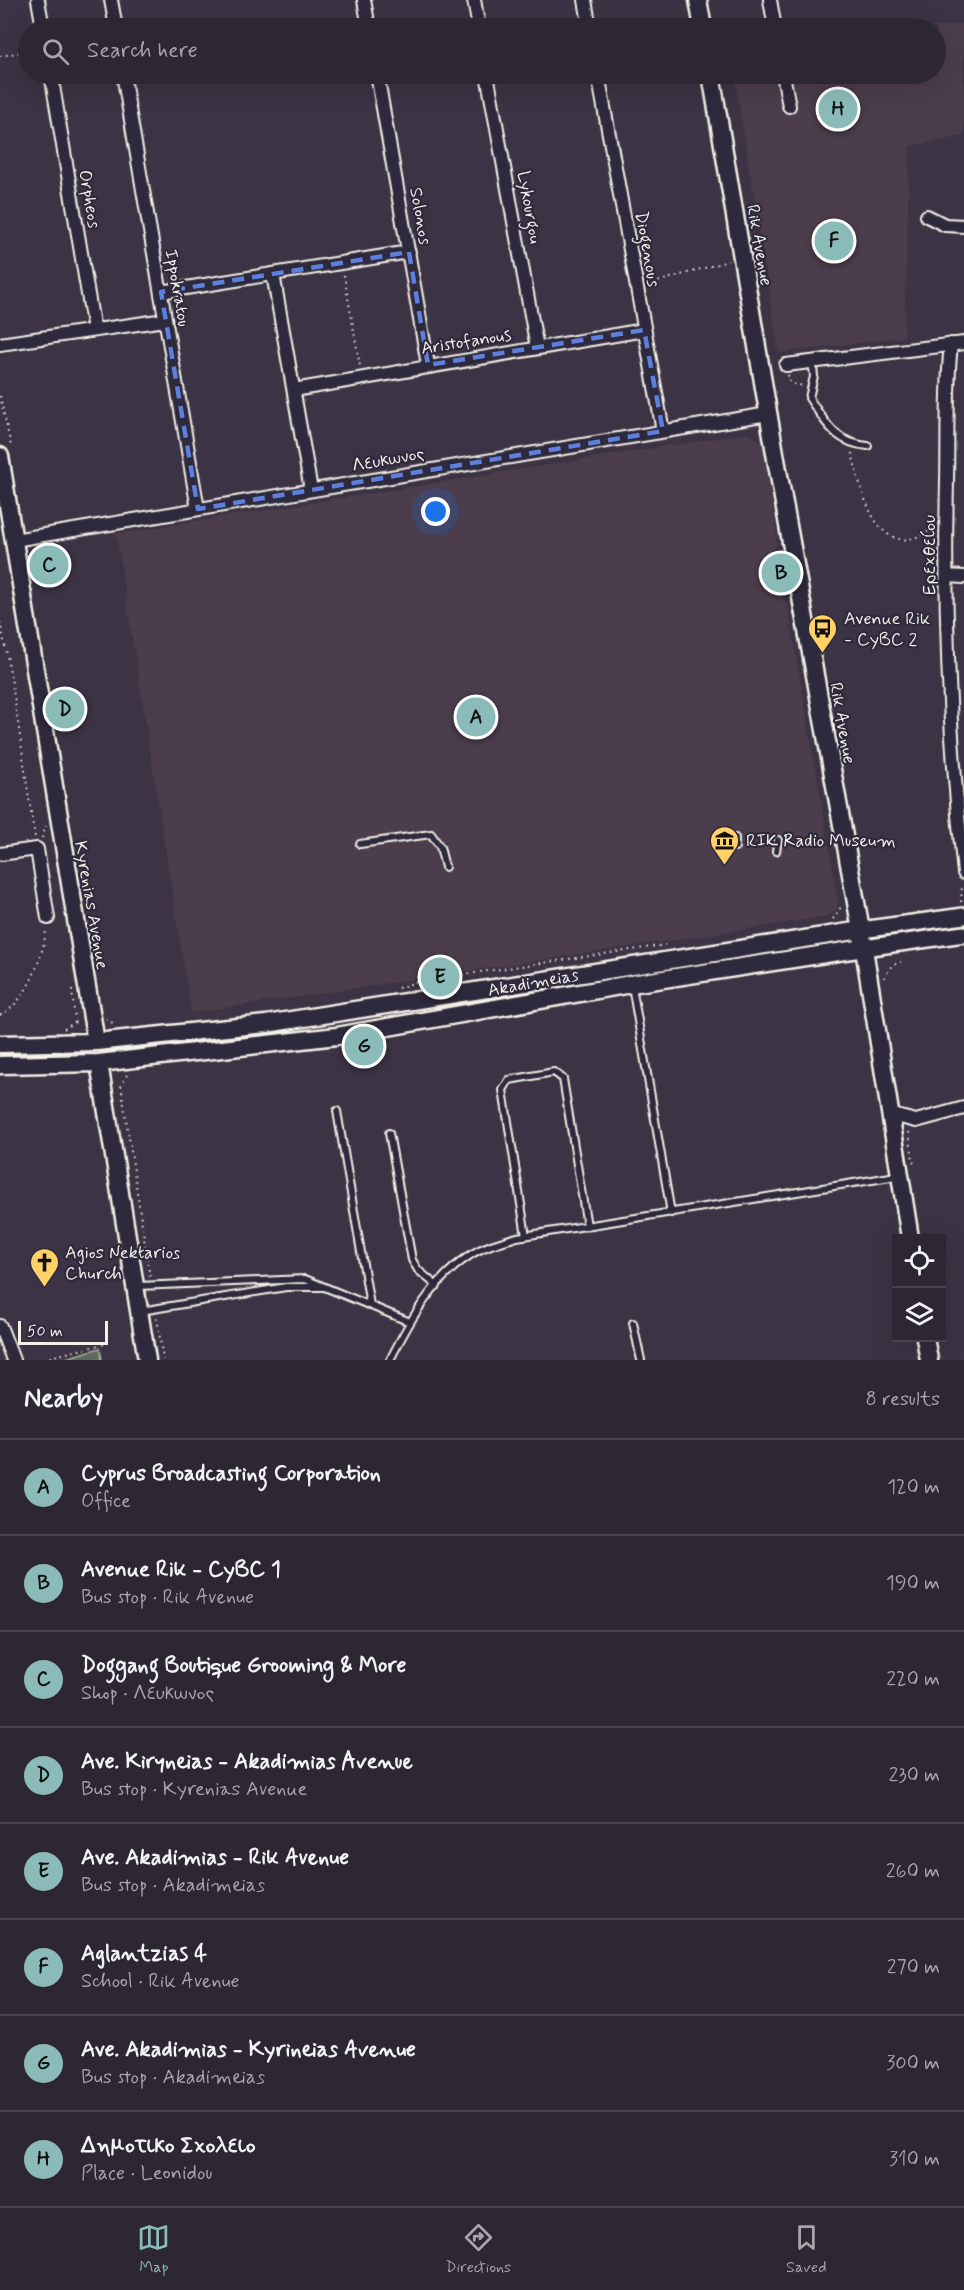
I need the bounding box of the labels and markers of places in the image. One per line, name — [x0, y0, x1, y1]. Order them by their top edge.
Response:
pin: H — [818, 86, 858, 132]
pin: F — [814, 218, 854, 264]
pin: C — [29, 542, 68, 588]
pin: B — [762, 550, 800, 596]
place label: Avenue Rik - CyBC 2 — [844, 607, 930, 652]
bus stop icon: Avenue Rik - CyBC 2 — [807, 612, 839, 654]
pin: D — [46, 686, 84, 732]
pin: A — [456, 694, 496, 740]
museum icon: RIK Radio Museum — [709, 824, 741, 866]
place label: RIK Radio Museum — [746, 829, 896, 853]
pin: E — [420, 954, 460, 1000]
pin: G — [344, 1024, 384, 1068]
place label: Agios Nektarios Church — [65, 1241, 180, 1286]
church icon: Agios Nektarios Church — [28, 1246, 60, 1288]

